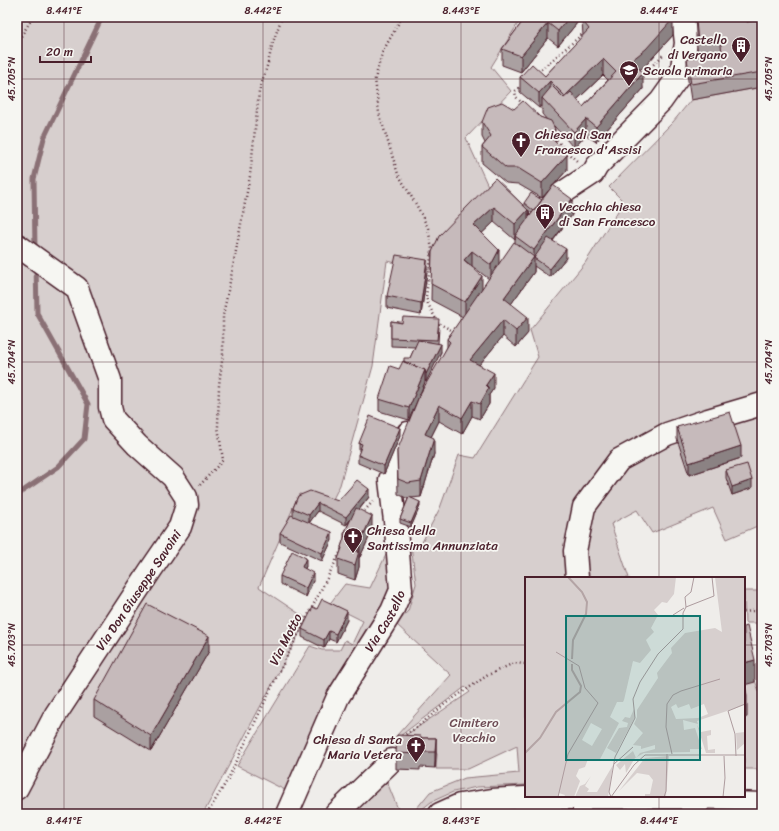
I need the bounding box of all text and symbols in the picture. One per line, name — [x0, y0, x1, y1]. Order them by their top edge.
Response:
text: 8.441°E — [46, 2, 83, 20]
text: 8.442°E — [244, 2, 283, 20]
text: 8.443°E — [443, 2, 481, 20]
text: 8.444°E — [640, 2, 679, 20]
place label: Castello di Vergano — [668, 28, 728, 66]
building icon: Castello di Vergano — [730, 35, 752, 63]
scale bar — [40, 38, 91, 64]
text: 20 m — [46, 41, 73, 63]
text: 45.705°N — [3, 57, 21, 101]
text: 45.705°N — [760, 57, 778, 101]
school or university icon: Scuola primaria — [618, 59, 640, 87]
place label: Scuola primaria — [643, 59, 733, 82]
place label: Chiesa di San Francesco d'Assisi — [535, 123, 642, 161]
church icon: Chiesa di San Francesco d'Assisi — [510, 130, 532, 158]
place label: Vecchia chiesa di San Francesco — [559, 195, 656, 233]
building icon: Vecchia chiesa di San Francesco — [534, 202, 556, 230]
text: 45.704°N — [3, 339, 21, 384]
text: 45.704°N — [760, 339, 778, 384]
place label: Chiesa della Santissima Annunziata — [367, 519, 498, 557]
street label: Via Don Giuseppe Savoini — [89, 525, 188, 656]
church icon: Chiesa della Santissima Annunziata — [342, 526, 364, 554]
inset map — [525, 577, 745, 797]
street label: Via Castello — [358, 586, 412, 657]
street label: Via Motto — [262, 609, 309, 669]
text: 45.703°N — [3, 623, 21, 667]
text: 45.703°N — [760, 623, 778, 667]
park label: Cimitero Vecchio — [449, 711, 499, 749]
place label: Chiesa di Santa Maria Vetera — [313, 728, 402, 766]
church icon: Chiesa di Santa Maria Vetera — [405, 735, 427, 763]
text: 8.441°E — [46, 812, 83, 830]
text: 8.442°E — [244, 812, 283, 830]
text: 8.443°E — [443, 812, 481, 830]
text: 8.444°E — [640, 812, 679, 830]

